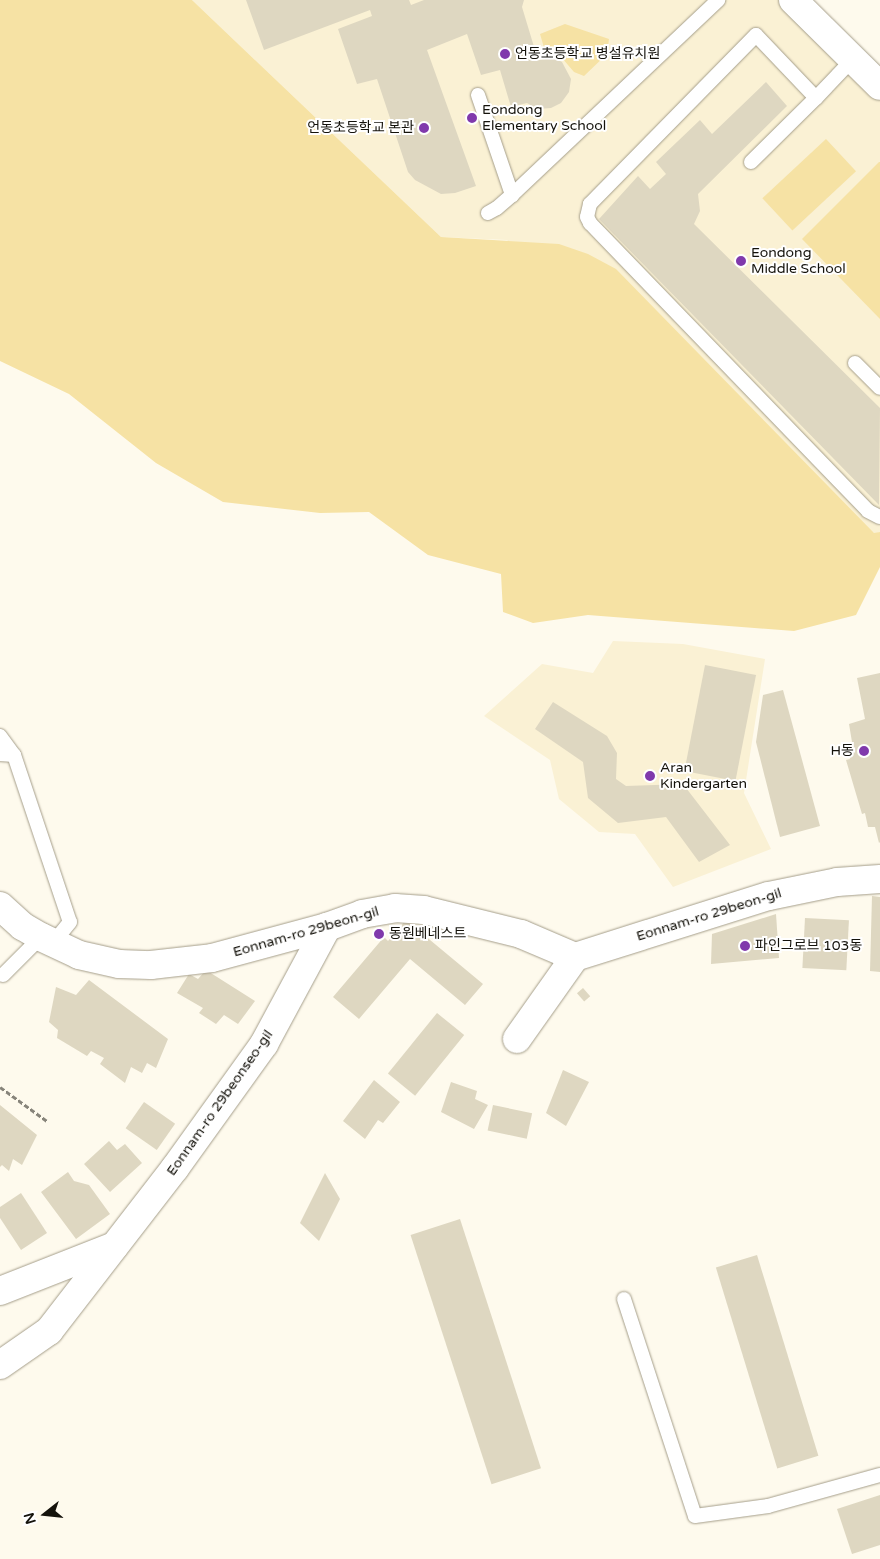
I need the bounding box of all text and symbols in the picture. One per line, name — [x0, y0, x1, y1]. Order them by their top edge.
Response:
place label: 언동초등학교 병설유치원 — [515, 46, 660, 62]
marker: 언동초등학교 병설유치원 — [499, 48, 511, 60]
place label: Eondong Elementary School — [482, 102, 606, 134]
marker: Eondong Elementary School — [466, 112, 478, 124]
place label: 언동초등학교 본관 — [307, 120, 414, 136]
marker: 언동초등학교 본관 — [418, 122, 430, 134]
place label: Eondong Middle School — [751, 245, 846, 278]
marker: Eondong Middle School — [735, 255, 747, 267]
place label: H동 — [831, 743, 854, 759]
marker: H동 — [858, 745, 870, 757]
place label: Aran Kindergarten — [660, 760, 747, 792]
marker: Aran Kindergarten — [644, 770, 656, 782]
street label: Eonnam-ro 29beon-gil — [634, 885, 784, 945]
street label: Eonnam-ro 29beon-gil — [231, 903, 381, 961]
place label: 동원베네스트 — [389, 926, 466, 942]
marker: 동원베네스트 — [373, 928, 385, 940]
place label: 파인그로브 103동 — [755, 938, 862, 954]
marker: 파인그로브 103동 — [739, 940, 751, 952]
street label: Eonnam-ro 29beonseo-gil — [163, 1027, 277, 1179]
north arrow — [20, 1489, 70, 1539]
text: N — [20, 1511, 40, 1526]

